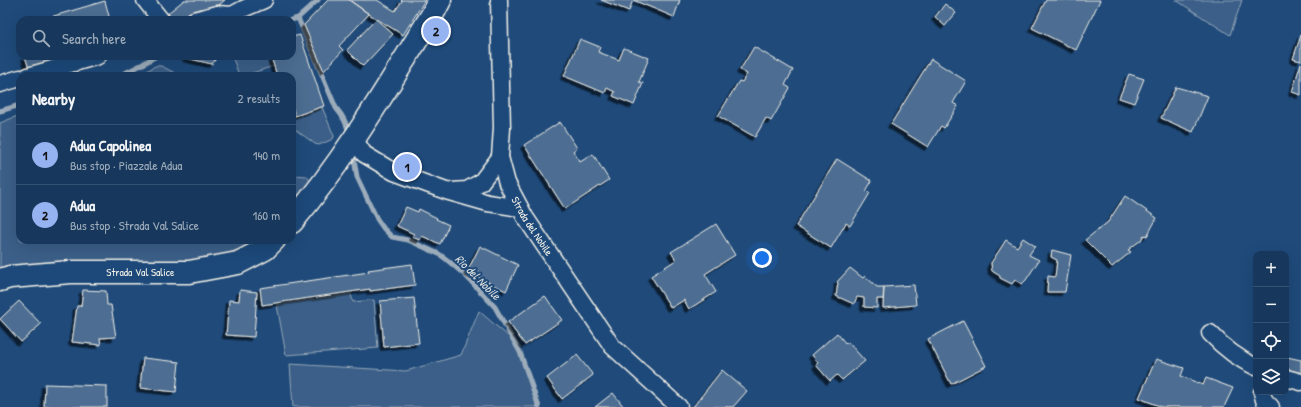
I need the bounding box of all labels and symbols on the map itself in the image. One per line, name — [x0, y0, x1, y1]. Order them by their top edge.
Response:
pin: 2 — [423, 16, 449, 46]
pin: 1 — [394, 152, 420, 182]
street label: Strada del Nobile — [508, 194, 556, 259]
your location — [752, 248, 772, 268]
water label: Rio del Nobile — [451, 250, 505, 304]
street label: Strada Val Salice — [106, 265, 175, 279]

